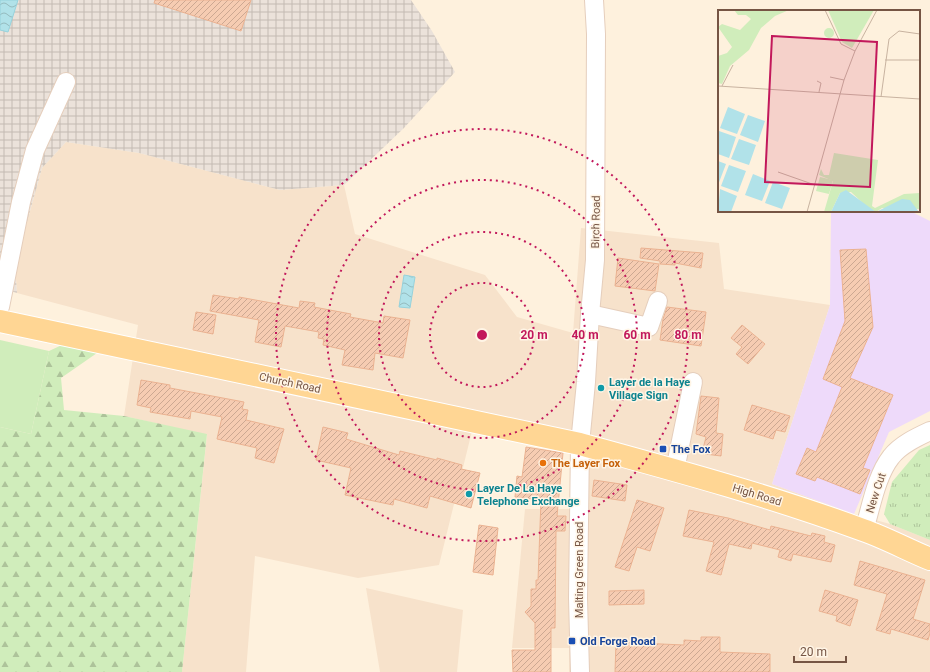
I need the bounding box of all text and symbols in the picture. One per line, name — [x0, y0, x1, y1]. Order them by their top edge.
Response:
inset map — [718, 10, 920, 212]
street label: Birch Road — [589, 195, 603, 249]
centre of rings — [475, 328, 489, 342]
text: 20 m — [520, 328, 548, 342]
text: 40 m — [571, 328, 599, 342]
text: 60 m — [623, 328, 651, 342]
text: 80 m — [674, 328, 702, 342]
street label: Church Road — [258, 370, 322, 396]
place label: Layer de la Haye Village Sign — [609, 376, 690, 402]
marker: Layer de la Haye Village Sign — [596, 383, 606, 393]
place label: The Fox — [671, 443, 711, 456]
marker: The Fox — [658, 444, 668, 454]
place label: The Layer Fox — [551, 457, 621, 470]
marker: The Layer Fox — [538, 458, 548, 468]
street label: New Cut — [863, 471, 889, 515]
street label: High Road — [731, 481, 783, 509]
place label: Layer De La Haye Telephone Exchange — [477, 482, 579, 508]
marker: Layer De La Haye Telephone Exchange — [464, 489, 474, 499]
street label: Malting Green Road — [573, 522, 586, 618]
place label: Old Forge Road — [580, 635, 656, 648]
marker: Old Forge Road — [567, 636, 577, 646]
scale bar — [794, 638, 846, 664]
text: 20 m — [800, 645, 827, 659]

